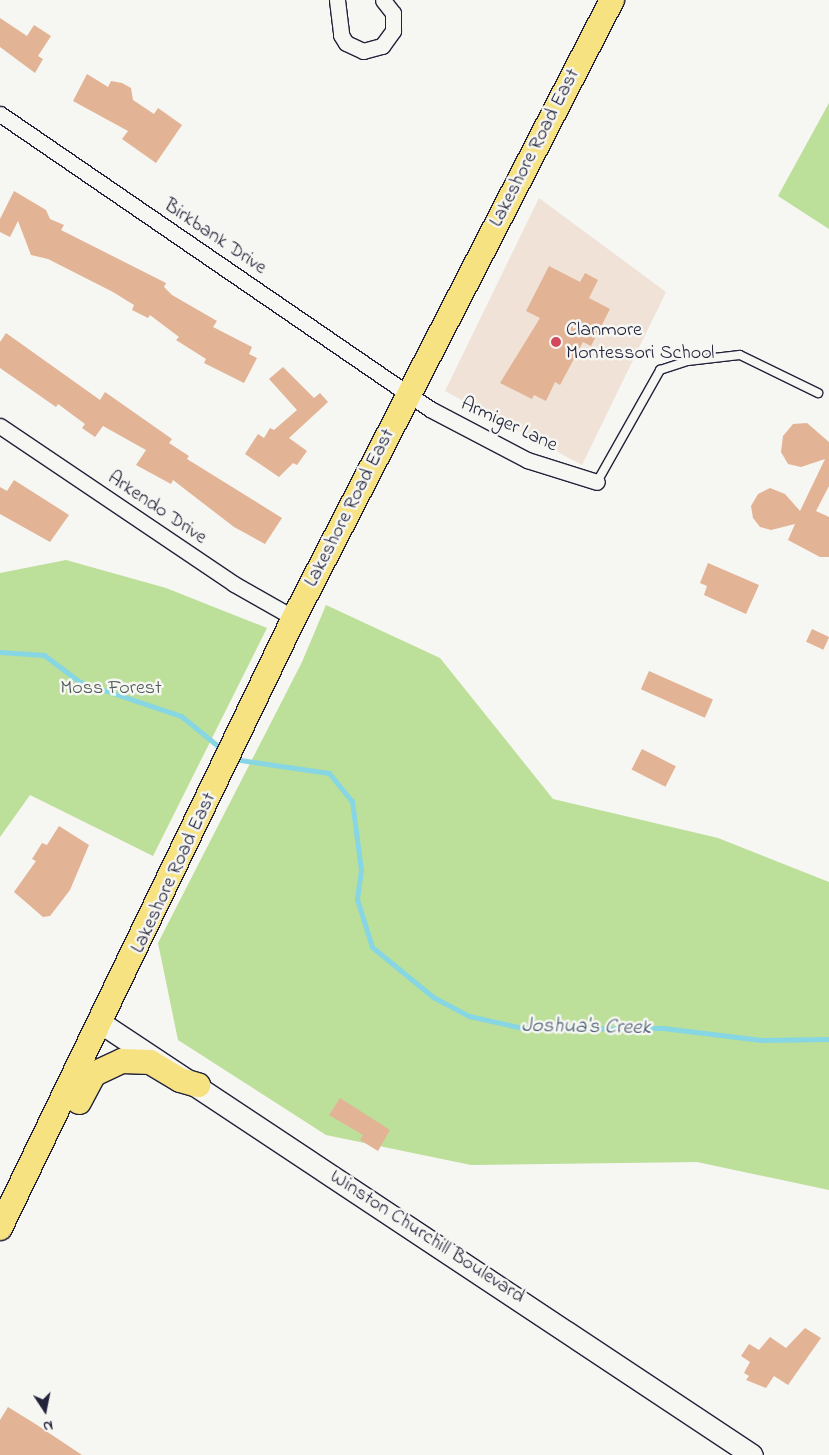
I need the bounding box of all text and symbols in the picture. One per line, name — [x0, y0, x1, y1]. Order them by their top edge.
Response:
street label: Lakeshore Road East — [485, 65, 585, 231]
street label: Birkbank Drive — [159, 194, 271, 280]
place label: Clanmore Montessori School — [566, 319, 714, 366]
marker: Clanmore Montessori School — [550, 336, 562, 348]
street label: Armiger Lane — [457, 392, 561, 458]
street label: Lakeshore Road East — [300, 425, 400, 591]
street label: Arkendo Drive — [103, 466, 211, 550]
park label: Moss Forest — [60, 676, 162, 700]
street label: Lakeshore Road East — [126, 789, 222, 957]
water label: Joshua's Creek — [521, 1013, 651, 1041]
street label: Winston Churchill Boulevard — [325, 1165, 529, 1309]
north arrow — [20, 1385, 70, 1435]
text: N — [41, 1414, 55, 1436]

